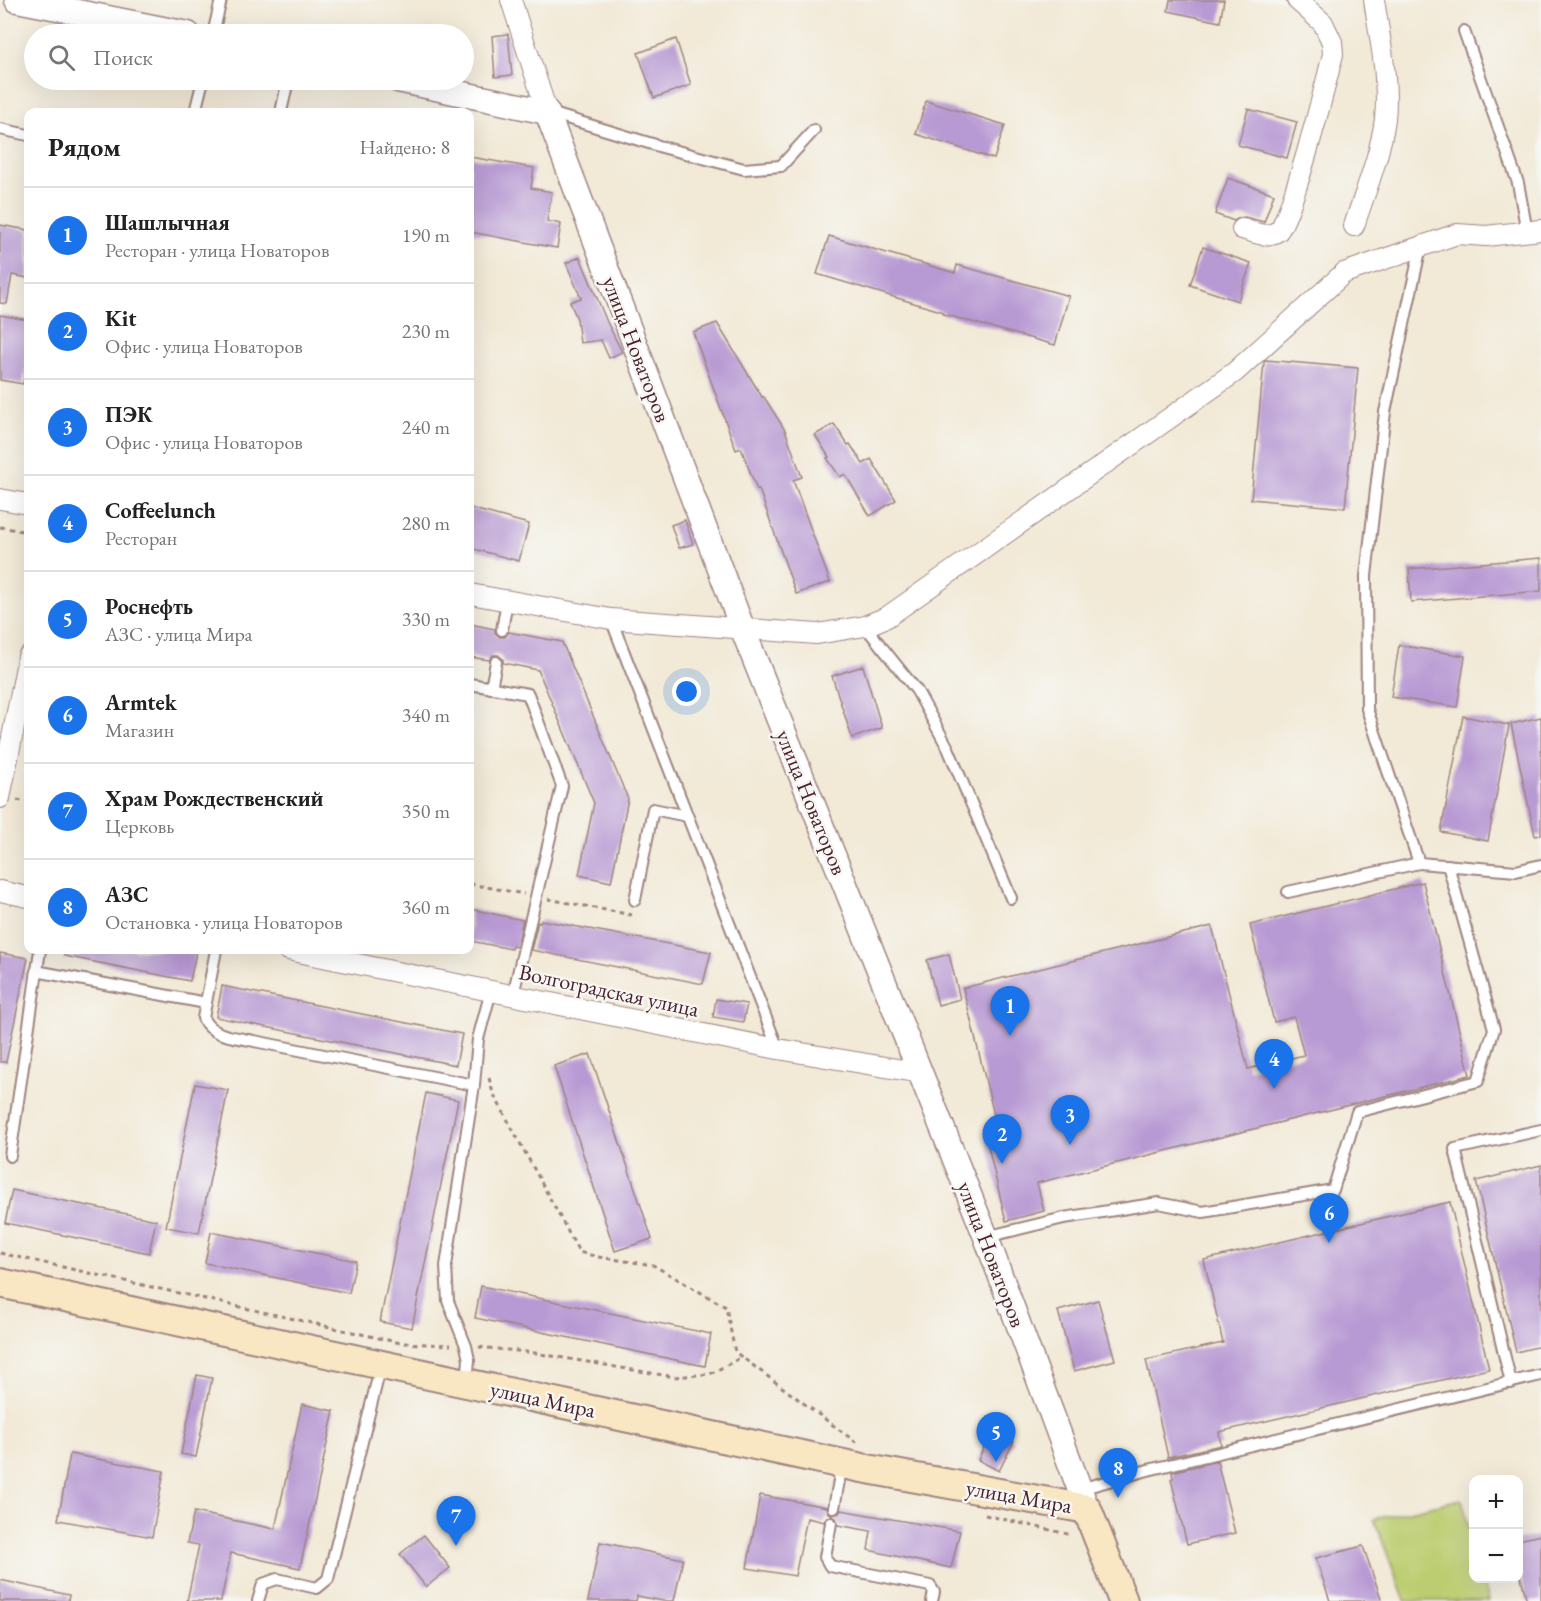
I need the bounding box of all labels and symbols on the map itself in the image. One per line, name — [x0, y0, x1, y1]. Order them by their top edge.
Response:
street label: улица Новаторов — [595, 272, 678, 426]
your location — [672, 677, 701, 706]
street label: улица Новаторов — [769, 725, 854, 879]
street label: Волгоградская улица — [516, 957, 702, 1024]
pin: 1 — [990, 986, 1030, 1036]
pin: 4 — [1254, 1040, 1294, 1089]
pin: 3 — [1050, 1096, 1090, 1145]
pin: 2 — [982, 1114, 1022, 1164]
street label: улица Новаторов — [950, 1177, 1033, 1331]
pin: 6 — [1310, 1194, 1348, 1243]
street label: улица Мира — [488, 1374, 598, 1425]
pin: 5 — [976, 1412, 1016, 1462]
pin: 8 — [1098, 1448, 1138, 1498]
street label: улица Мира — [964, 1473, 1074, 1520]
pin: 7 — [436, 1496, 476, 1546]

